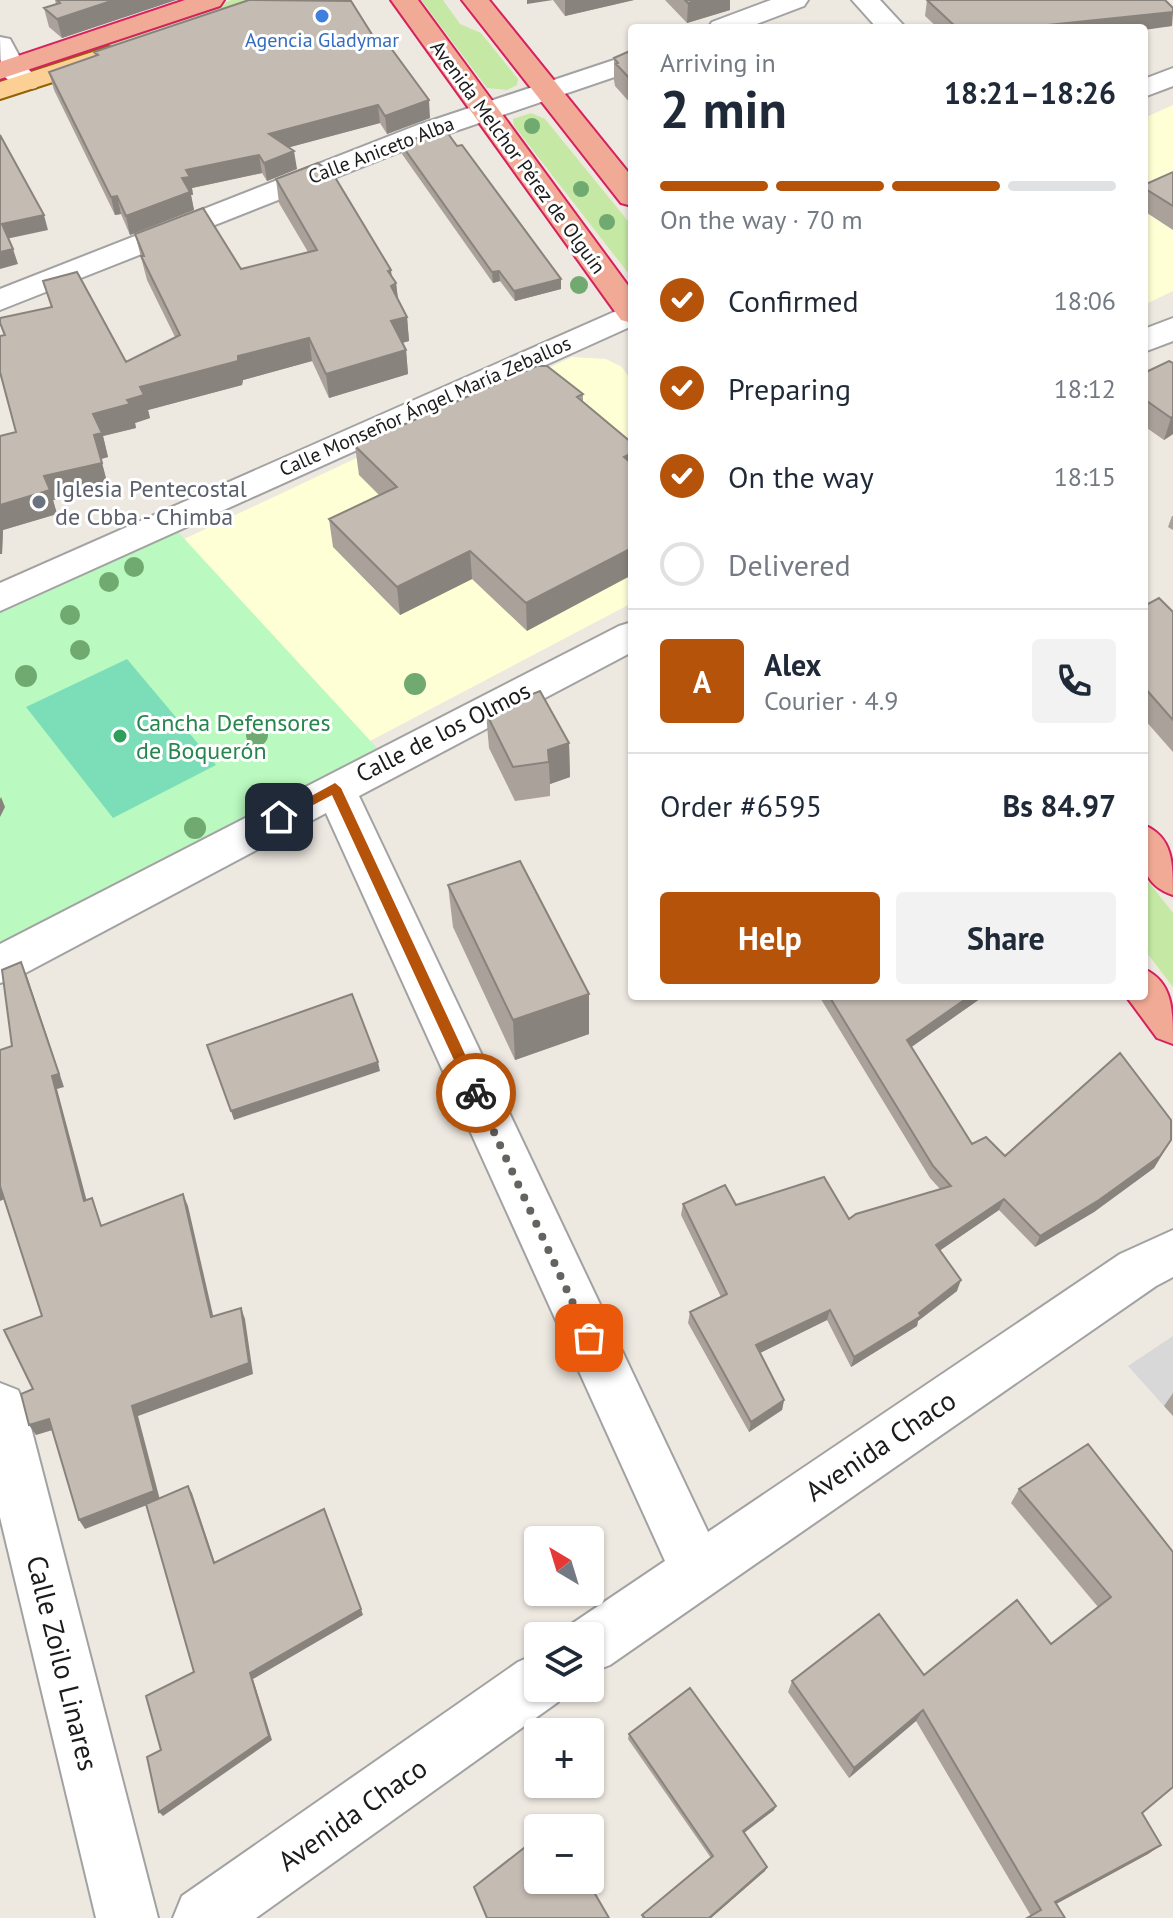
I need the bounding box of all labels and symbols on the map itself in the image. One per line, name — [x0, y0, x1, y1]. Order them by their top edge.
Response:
marker: Agencia Gladymar — [313, 7, 331, 25]
place label: Agencia Gladymar — [245, 27, 399, 53]
street label: Avenida Melchor Pérez de Olguín — [425, 35, 611, 279]
street label: Calle Aniceto Alba — [304, 110, 458, 190]
street label: Calle Monseñor Ángel María Zeballos — [275, 330, 575, 482]
place label: Iglesia Pentecostal de Cbba - Chimba — [55, 473, 247, 532]
marker: Iglesia Pentecostal de Cbba - Chimba — [30, 493, 48, 511]
street label: Calle de los Olmos — [351, 675, 535, 789]
place label: Cancha Defensores de Boquerón — [136, 707, 331, 766]
marker: Cancha Defensores de Boquerón — [111, 727, 129, 745]
pin — [245, 783, 313, 851]
courier — [436, 1053, 516, 1133]
pin — [555, 1304, 623, 1372]
street label: Avenida Chaco — [797, 1381, 963, 1509]
north arrow — [524, 1526, 604, 1606]
street label: Calle Zoilo Linares — [18, 1552, 108, 1774]
street label: Avenida Chaco — [270, 1749, 434, 1879]

